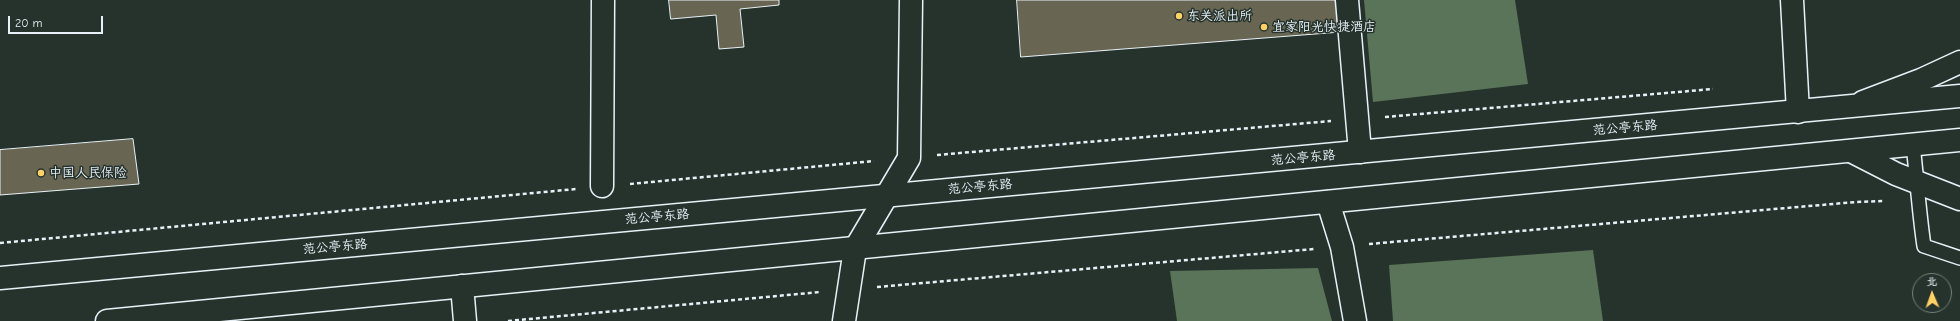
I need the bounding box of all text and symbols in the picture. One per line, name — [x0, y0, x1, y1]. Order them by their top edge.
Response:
scale bar — [10, 8, 105, 34]
place label: 东关派出所 — [1187, 8, 1252, 24]
marker: 东关派出所 — [1174, 11, 1184, 21]
text: 20 m — [15, 16, 43, 30]
place label: 宜家阳光快捷酒店 — [1272, 19, 1376, 35]
marker: 宜家阳光快捷酒店 — [1259, 22, 1269, 32]
street label: 范公亭东路 — [1592, 117, 1658, 139]
street label: 范公亭东路 — [1270, 147, 1336, 169]
place label: 中国人民保险 — [49, 165, 127, 181]
marker: 中国人民保险 — [36, 168, 46, 178]
street label: 范公亭东路 — [947, 176, 1013, 198]
street label: 范公亭东路 — [624, 206, 690, 228]
street label: 范公亭东路 — [302, 236, 368, 258]
north arrow — [1912, 273, 1952, 313]
text: 北 — [1926, 275, 1937, 288]

